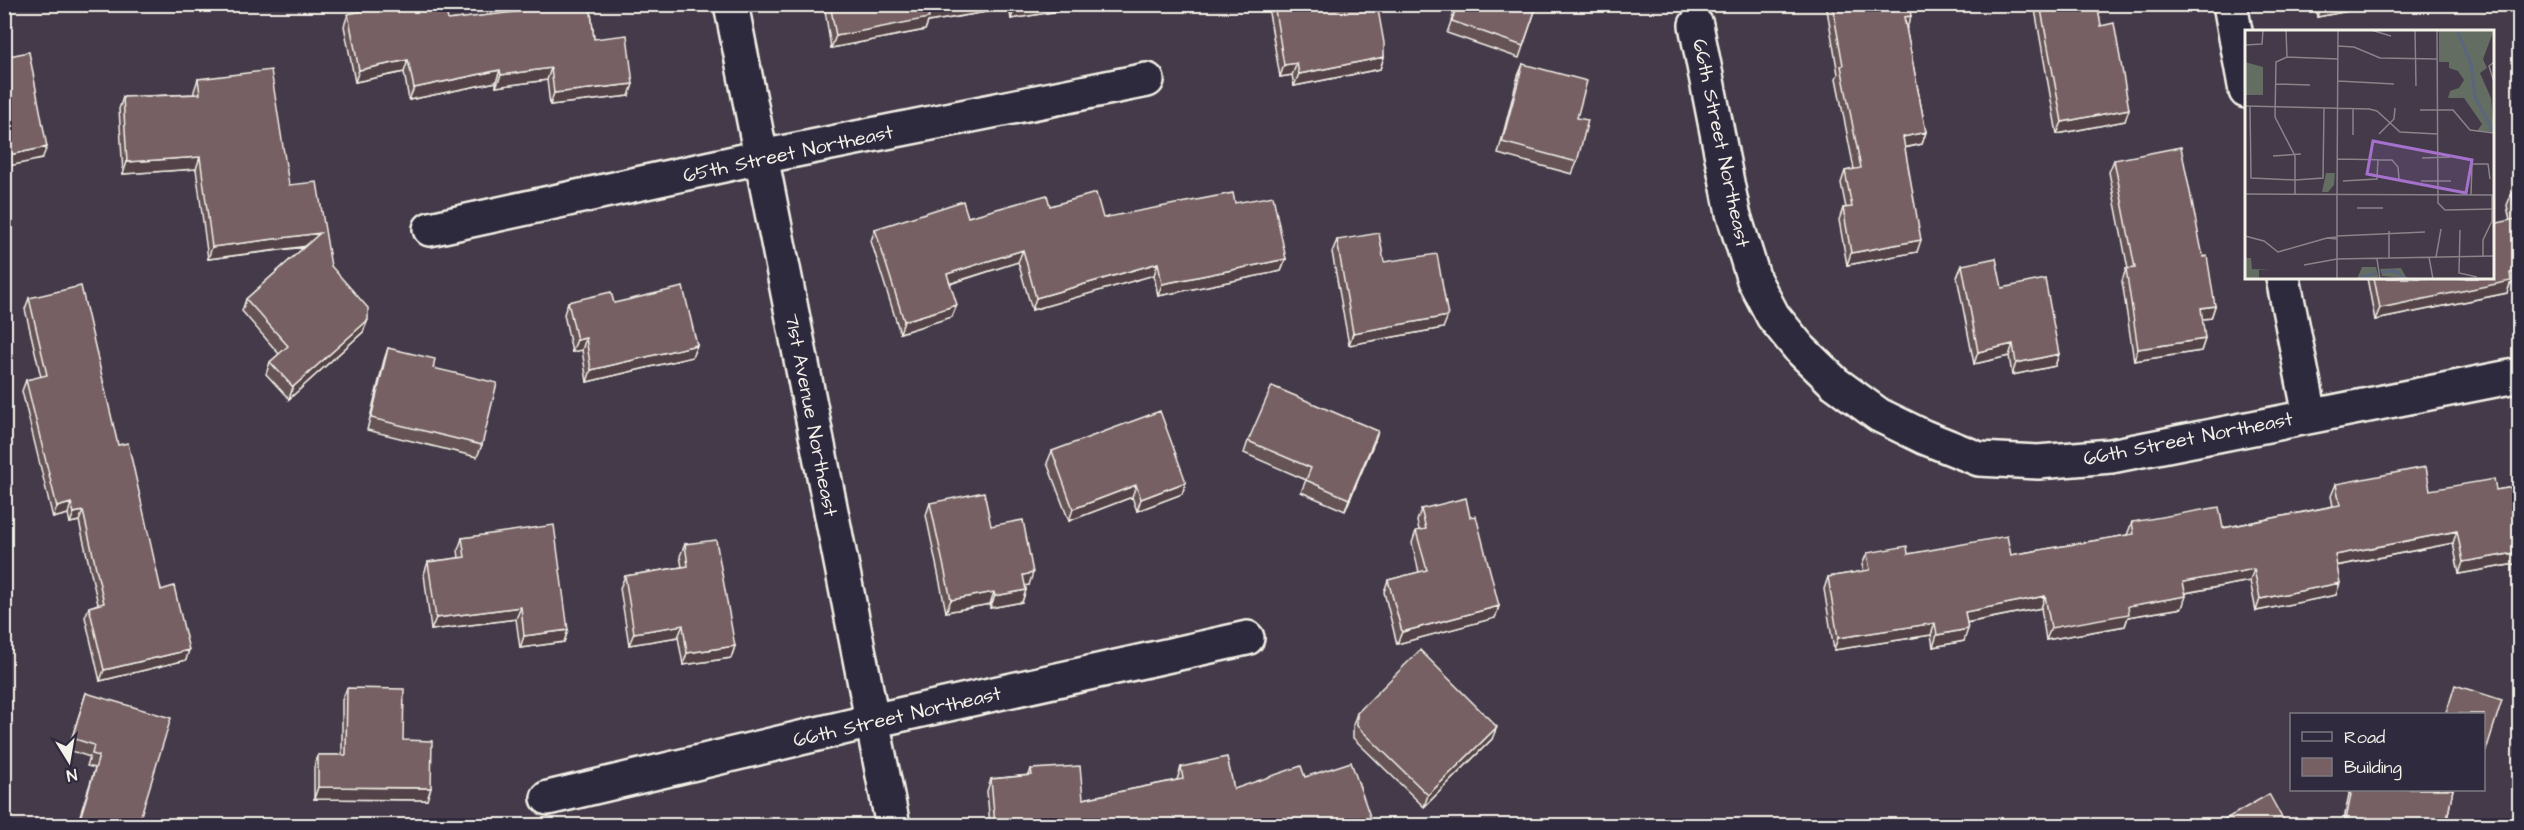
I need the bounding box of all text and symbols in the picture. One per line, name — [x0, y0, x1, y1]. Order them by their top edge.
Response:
inset map — [2245, 30, 2494, 279]
street label: 66th Street Northeast — [1685, 36, 1757, 250]
street label: 65th Street Northeast — [680, 118, 896, 190]
street label: 71st Avenue Northeast — [778, 311, 844, 519]
street label: 66th Street Northeast — [2081, 405, 2295, 473]
street label: 66th Street Northeast — [790, 679, 1004, 755]
legend — [2290, 713, 2485, 791]
text: Road — [2344, 725, 2385, 750]
north arrow — [39, 731, 99, 791]
text: Building — [2344, 755, 2402, 781]
text: N — [65, 763, 79, 786]

